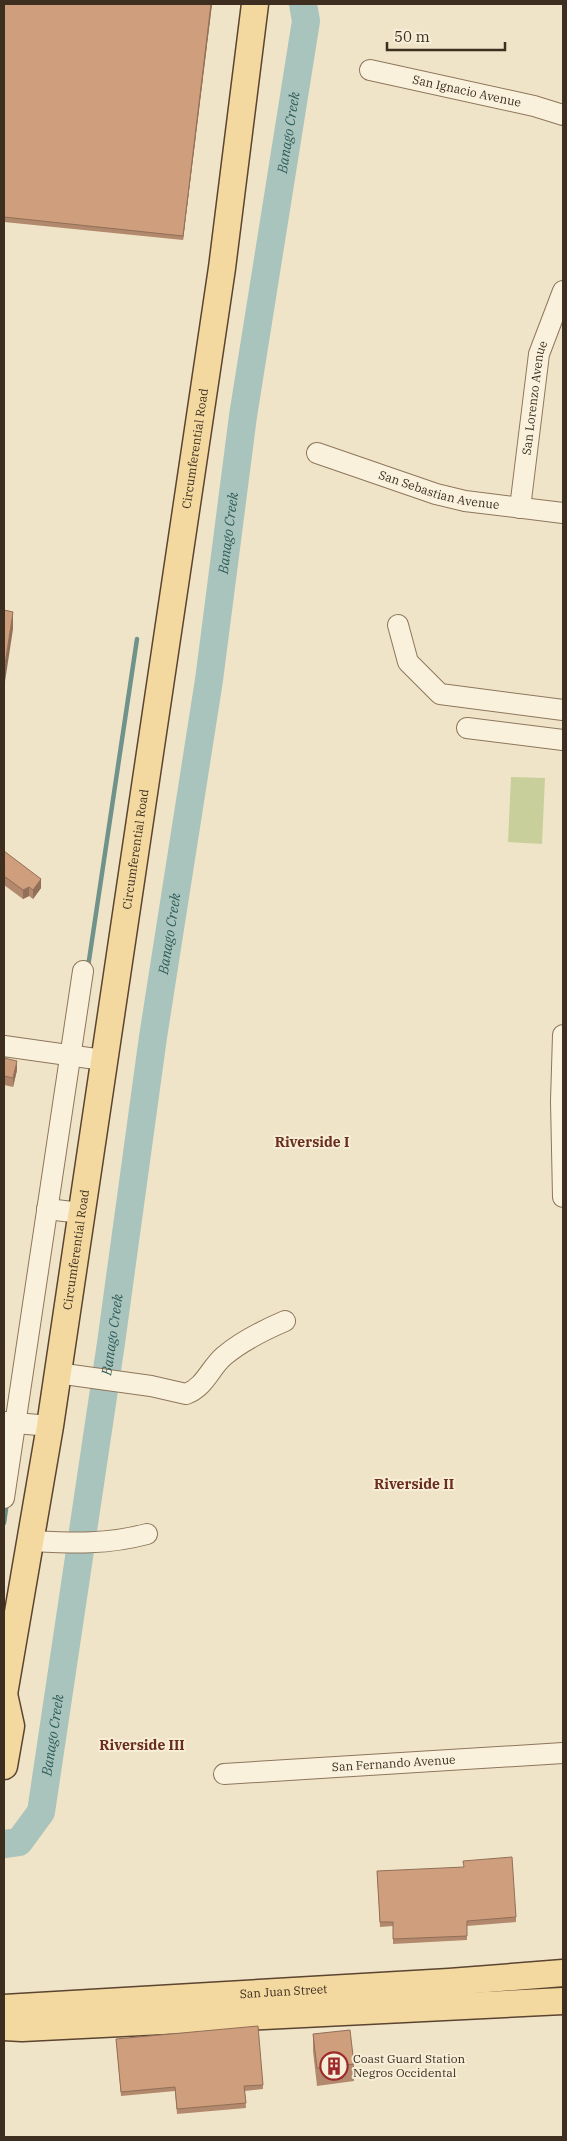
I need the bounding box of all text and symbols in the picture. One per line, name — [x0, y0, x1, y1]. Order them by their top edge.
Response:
scale bar — [387, 20, 504, 52]
text: 50 m — [394, 27, 430, 46]
street label: San Ignacio Avenue — [411, 72, 523, 110]
water label: Banago Creek — [273, 90, 304, 176]
street label: San Lorenzo Avenue — [519, 339, 550, 456]
street label: Circumferential Road — [178, 387, 211, 510]
street label: San Sebastian Avenue — [377, 467, 500, 512]
water label: Banago Creek — [214, 490, 242, 576]
street label: Circumferential Road — [119, 788, 152, 910]
water label: Banago Creek — [154, 891, 185, 977]
district label: Riverside I — [275, 1133, 349, 1151]
street label: Circumferential Road — [59, 1189, 92, 1311]
water label: Banago Creek — [97, 1292, 127, 1378]
district label: Riverside II — [374, 1475, 454, 1493]
water label: Banago Creek — [37, 1693, 68, 1778]
district label: Riverside III — [99, 1736, 185, 1754]
street label: San Fernando Avenue — [331, 1752, 456, 1774]
street label: San Juan Street — [239, 1981, 328, 2001]
building icon: Coast Guard Station Negros Occidental — [319, 2051, 349, 2081]
place label: Coast Guard Station Negros Occidental — [353, 2051, 465, 2080]

